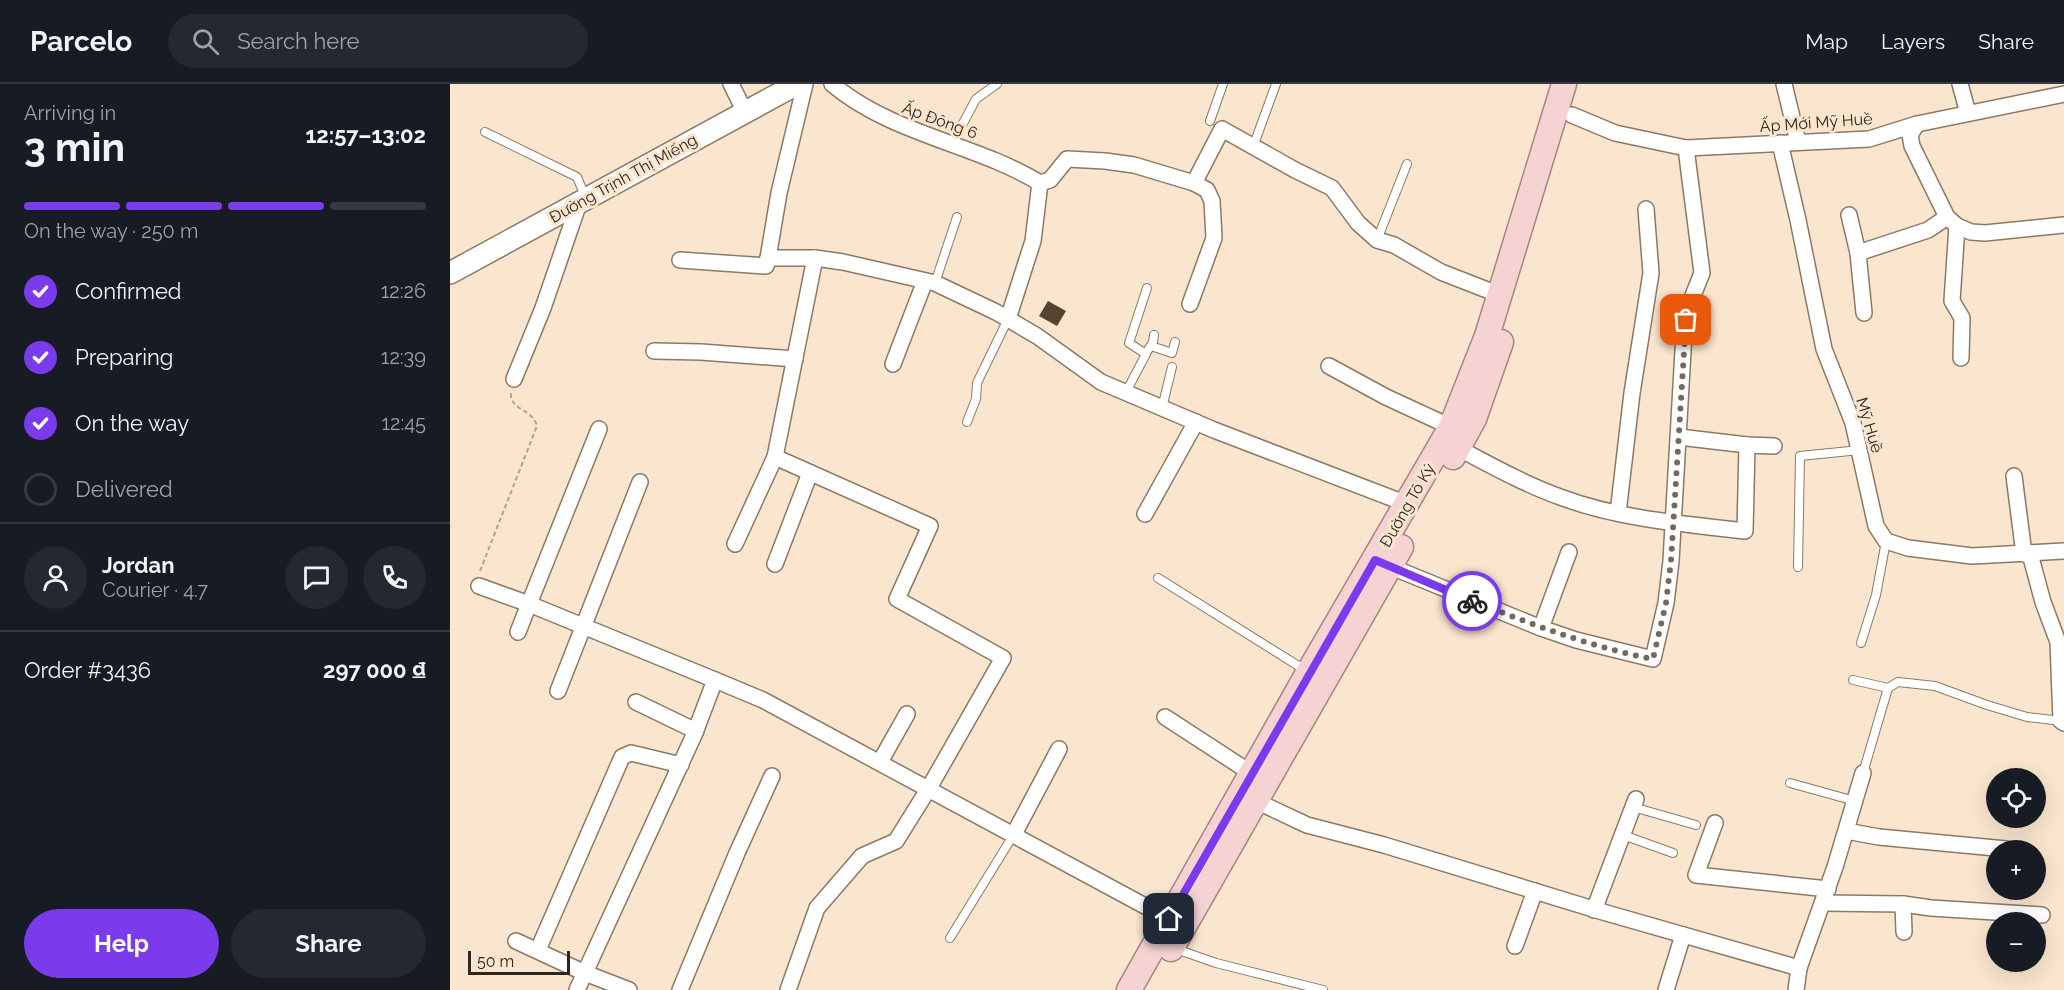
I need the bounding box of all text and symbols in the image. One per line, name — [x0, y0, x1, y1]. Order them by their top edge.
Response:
search box — [168, 14, 588, 68]
text: Parcelo — [30, 25, 132, 58]
icon: search — [189, 25, 222, 58]
text: Search here — [237, 28, 359, 54]
text: Map — [1805, 29, 1848, 54]
text: Layers — [1881, 29, 1945, 54]
text: Share — [1978, 29, 2034, 54]
street label: Ấp Đông 6 — [900, 96, 981, 143]
text: Arriving in — [24, 101, 116, 125]
street label: Ấp Mới Mỹ Huề — [1759, 107, 1873, 136]
text: 12:57–13:02 — [305, 122, 426, 148]
text: 3 min — [24, 124, 125, 170]
street label: Đường Trịnh Thị Miếng — [546, 130, 700, 227]
text: On the way · 250 m — [24, 219, 198, 243]
icon: check — [24, 275, 57, 308]
text: Confirmed — [75, 278, 182, 304]
text: 12:26 — [381, 279, 426, 303]
pin — [1660, 294, 1711, 345]
icon: bag — [1669, 303, 1702, 336]
icon: check — [24, 341, 57, 374]
text: Preparing — [75, 344, 173, 370]
text: 12:39 — [381, 345, 426, 369]
street label: Mỹ Huề — [1852, 395, 1887, 455]
icon: check — [24, 407, 57, 440]
text: On the way — [75, 410, 189, 436]
text: 12:45 — [381, 411, 426, 435]
street label: Đường Tô Ký — [1376, 460, 1439, 550]
text: Delivered — [75, 476, 173, 502]
button: person — [24, 546, 87, 609]
button: chat — [285, 546, 348, 609]
button: phone — [363, 546, 426, 609]
text: Jordan — [102, 552, 174, 578]
courier — [1442, 571, 1502, 631]
text: Courier · 4.7 — [102, 578, 208, 602]
icon: bike — [1456, 585, 1489, 618]
text: Order #3436 — [24, 657, 151, 683]
text: 297 000 ₫ — [323, 657, 426, 683]
map controls — [1986, 768, 2046, 972]
button: locate — [1986, 768, 2046, 828]
button: + — [1986, 840, 2046, 900]
pin — [1143, 893, 1194, 944]
icon: home — [1152, 902, 1185, 935]
button: Help — [24, 909, 219, 978]
button: Share — [231, 909, 426, 978]
button: − — [1986, 912, 2046, 972]
scale bar — [468, 948, 570, 976]
text: 50 m — [477, 952, 514, 971]

